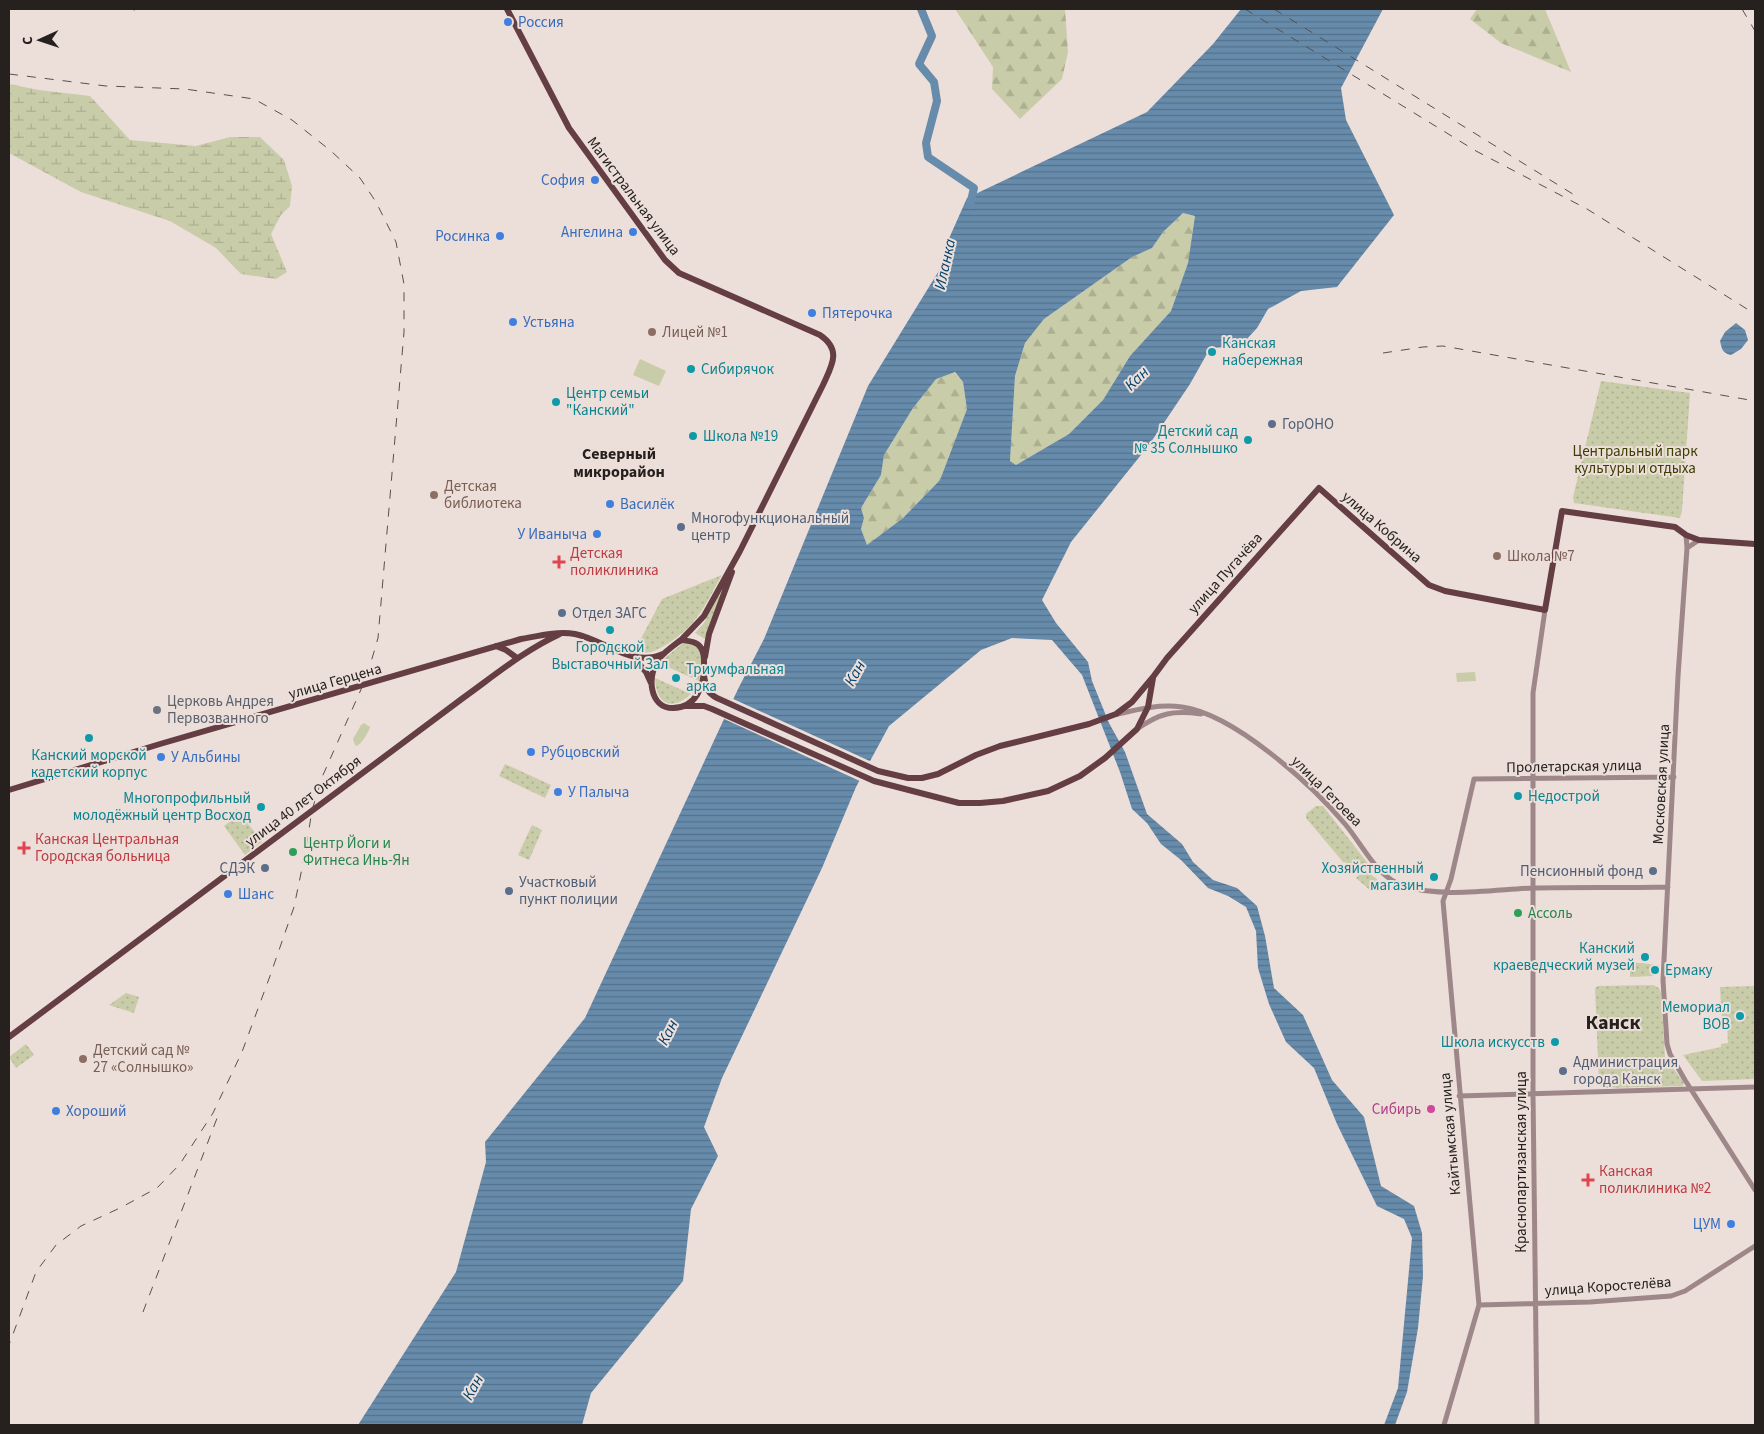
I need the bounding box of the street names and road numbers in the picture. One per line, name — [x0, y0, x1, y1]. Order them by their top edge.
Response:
street label: Магистральная улица — [582, 133, 685, 260]
street label: улица Кобрина — [1337, 487, 1426, 568]
street label: улица Пугачёва — [1183, 528, 1267, 618]
street label: улица Герцена — [286, 658, 384, 705]
street label: Московская улица — [1648, 723, 1675, 845]
street label: улица 40 лет Октября — [241, 751, 366, 852]
street label: улица Гетоева — [1286, 751, 1367, 832]
street label: Пролетарская улица — [1506, 755, 1642, 778]
street label: Краснопартизанская улица — [1511, 1071, 1532, 1253]
street label: Кайтымская улица — [1435, 1072, 1466, 1196]
street label: улица Коростелёва — [1544, 1272, 1672, 1301]

